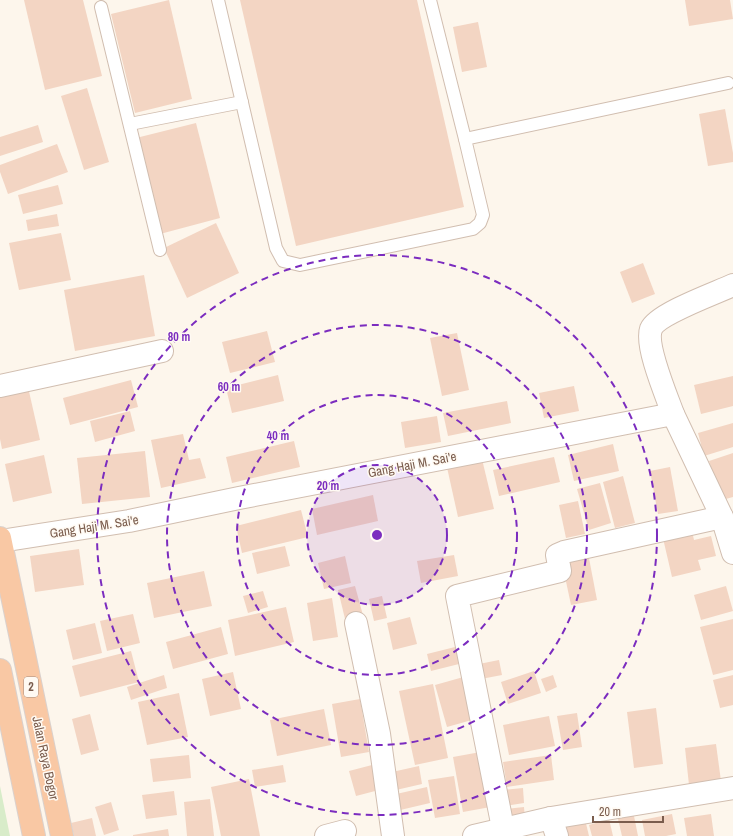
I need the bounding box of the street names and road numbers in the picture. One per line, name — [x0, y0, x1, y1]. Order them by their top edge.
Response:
street label: Gang Haji M. Sai'e — [366, 448, 458, 481]
street label: Gang Haji M. Sai'e — [48, 511, 140, 542]
road number: 2 — [24, 677, 38, 697]
street label: Jalan Raya Bogor — [28, 715, 63, 802]

